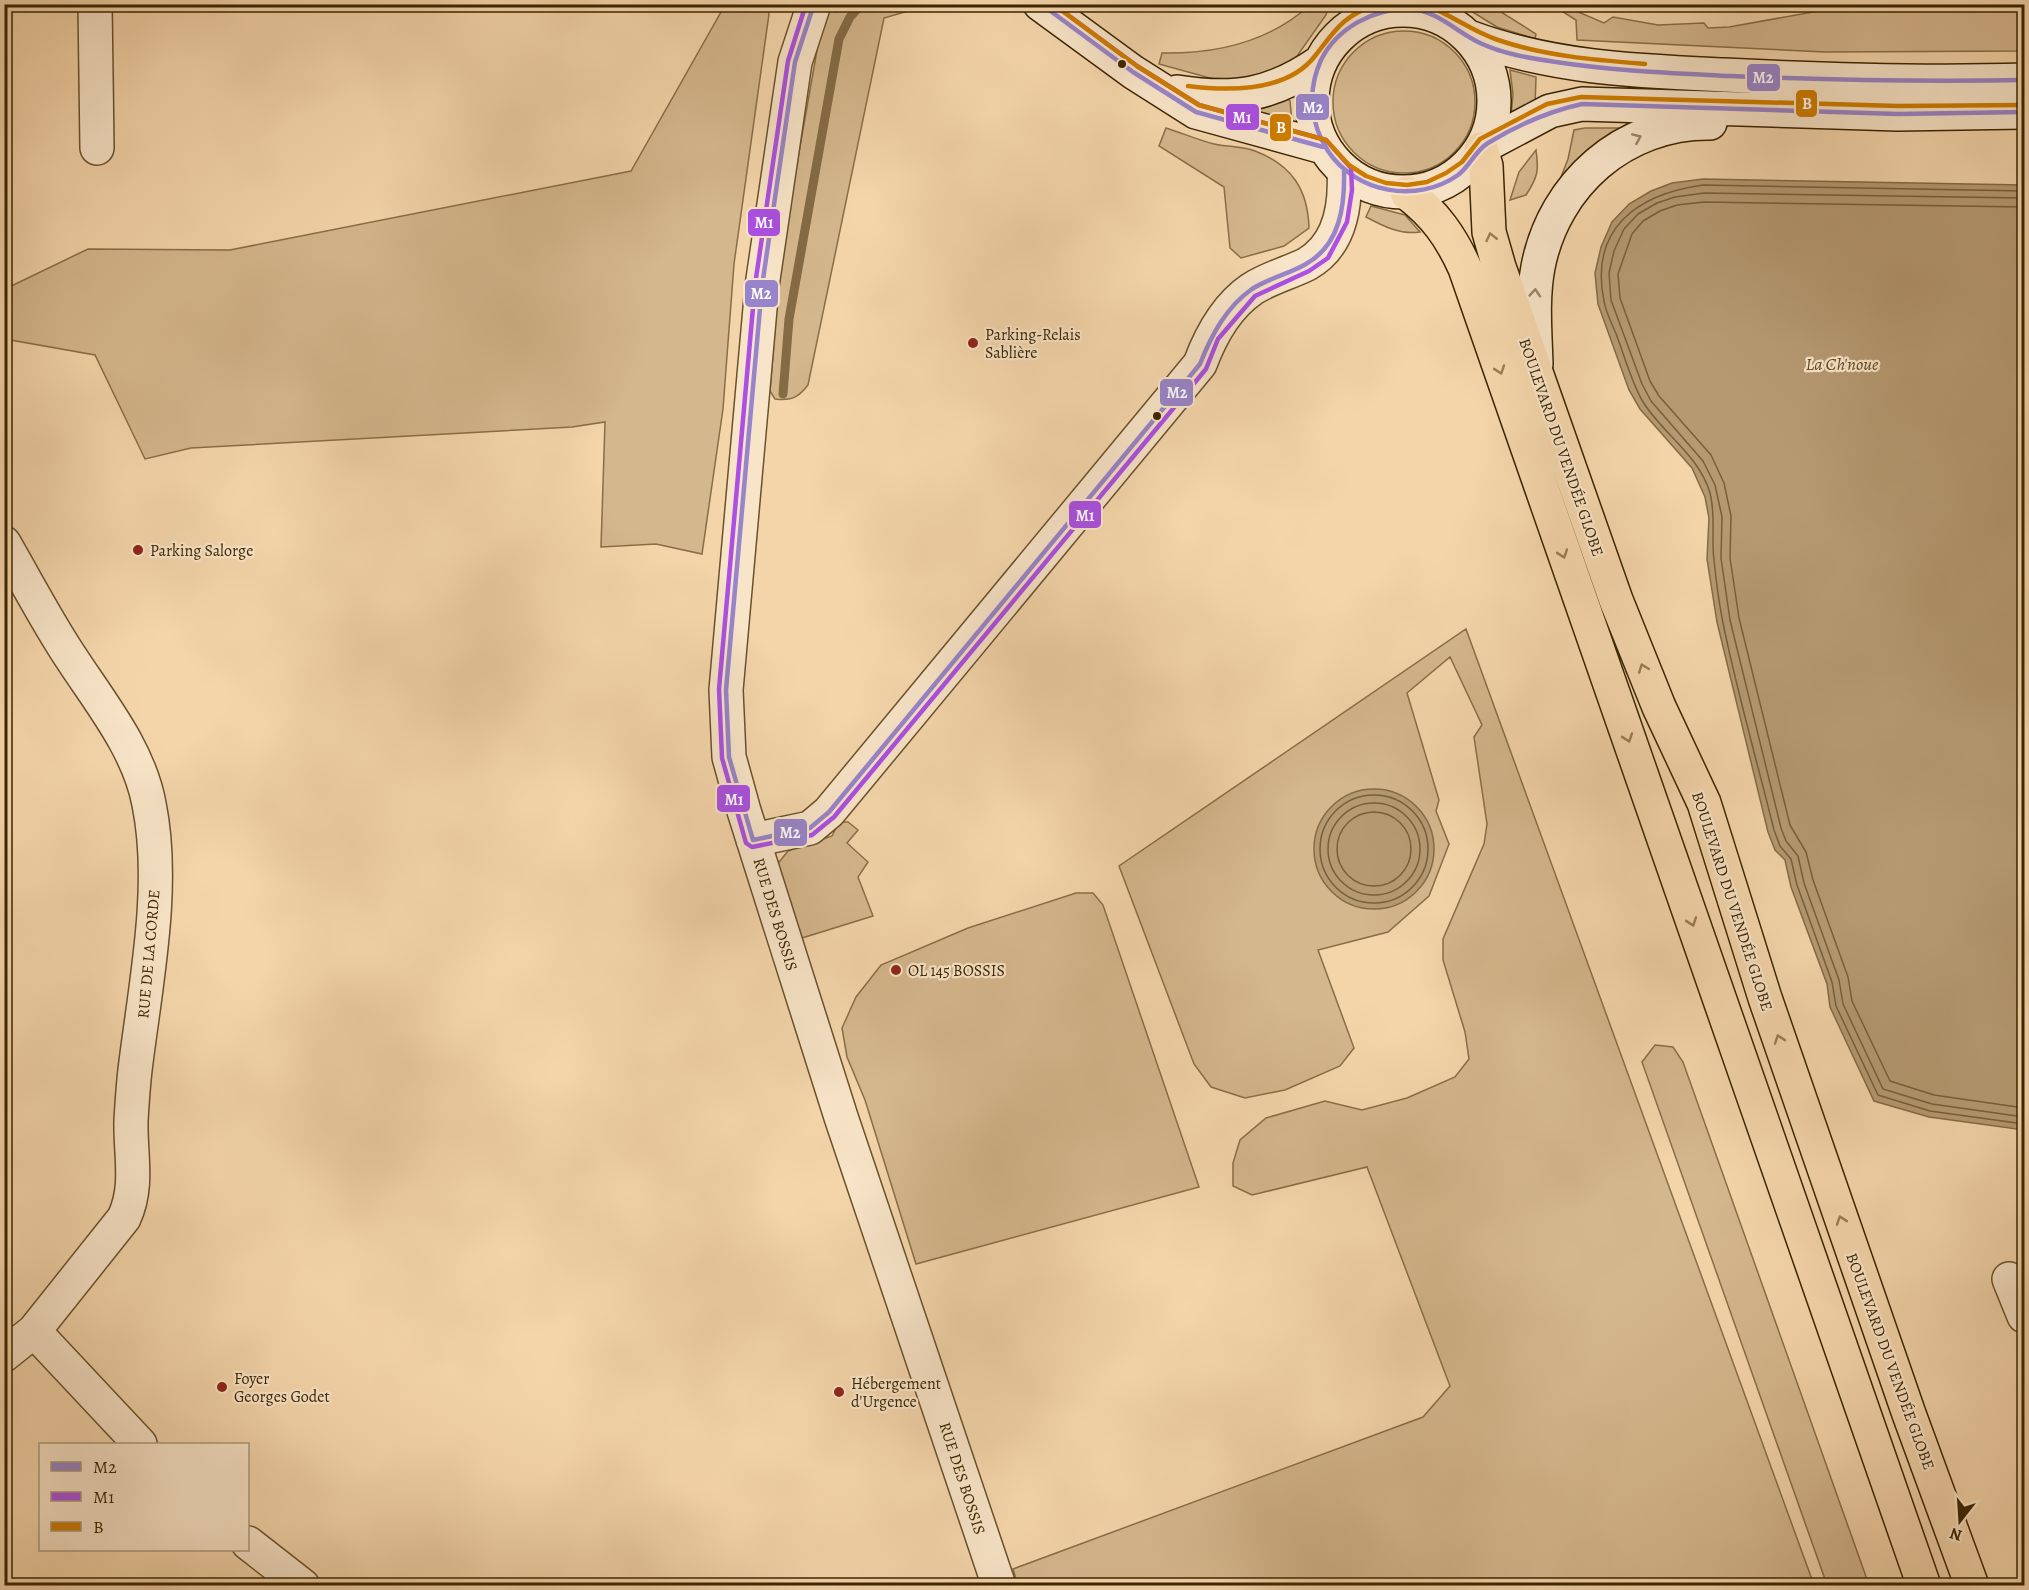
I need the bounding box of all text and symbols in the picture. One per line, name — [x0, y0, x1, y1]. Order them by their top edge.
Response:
unlabelled marker — [1116, 58, 1128, 70]
line badge: M2 — [1746, 63, 1781, 92]
text: M2 — [1752, 67, 1774, 89]
line badge: B — [1795, 89, 1818, 118]
line badge: M2 — [1295, 93, 1330, 121]
text: B — [1802, 93, 1812, 115]
text: M2 — [1302, 97, 1324, 119]
line badge: M1 — [1225, 103, 1260, 131]
text: M1 — [1232, 107, 1252, 129]
line badge: B — [1269, 113, 1292, 142]
text: B — [1276, 117, 1286, 139]
one-way arrow — [1630, 133, 1641, 145]
line badge: M1 — [747, 208, 781, 237]
text: M1 — [754, 212, 774, 234]
one-way arrow — [1485, 232, 1498, 242]
line badge: M2 — [744, 279, 779, 308]
text: M2 — [750, 283, 772, 305]
one-way arrow — [1528, 288, 1541, 297]
place label: Parking-Relais Sablière — [985, 324, 1081, 364]
street label: BOULEVARD DU VENDÉE GLOBE — [1513, 335, 1609, 559]
marker: Parking-Relais Sablière — [966, 336, 980, 350]
water label: La Ch'noue — [1806, 352, 1879, 376]
one-way arrow — [1493, 364, 1505, 375]
line badge: M2 — [1159, 378, 1194, 407]
text: M2 — [1166, 382, 1188, 404]
unlabelled marker — [1151, 410, 1163, 422]
line badge: M1 — [1068, 500, 1102, 529]
text: M1 — [1075, 505, 1095, 527]
place label: Parking Salorge — [150, 540, 253, 562]
marker: Parking Salorge — [131, 543, 145, 557]
one-way arrow — [1556, 548, 1569, 559]
one-way arrow — [1638, 664, 1650, 675]
one-way arrow — [1620, 732, 1633, 743]
line badge: M1 — [716, 784, 751, 813]
text: M1 — [724, 789, 744, 811]
street label: BOULEVARD DU VENDÉE GLOBE — [1686, 789, 1778, 1014]
line badge: M2 — [773, 818, 808, 847]
text: M2 — [779, 822, 801, 844]
street label: RUE DES BOSSIS — [747, 855, 803, 974]
street label: RUE DE LA CORDE — [132, 889, 166, 1019]
one-way arrow — [1684, 916, 1697, 927]
place label: OL 145 BOSSIS — [908, 960, 1005, 982]
marker: OL 145 BOSSIS — [889, 963, 903, 977]
one-way arrow — [1774, 1034, 1786, 1045]
one-way arrow — [1836, 1215, 1849, 1226]
street label: BOULEVARD DU VENDÉE GLOBE — [1840, 1250, 1940, 1473]
place label: Foyer Georges Godet — [234, 1368, 330, 1408]
place label: Hébergement d'Urgence — [851, 1373, 941, 1413]
marker: Foyer Georges Godet — [215, 1380, 229, 1394]
marker: Hébergement d'Urgence — [832, 1385, 846, 1399]
street label: RUE DES BOSSIS — [933, 1419, 991, 1537]
legend — [39, 1443, 249, 1551]
text: M2 — [93, 1455, 117, 1479]
text: M1 — [93, 1485, 114, 1509]
north arrow — [1930, 1491, 1990, 1551]
text: B — [93, 1515, 104, 1539]
text: N — [1947, 1522, 1965, 1547]

